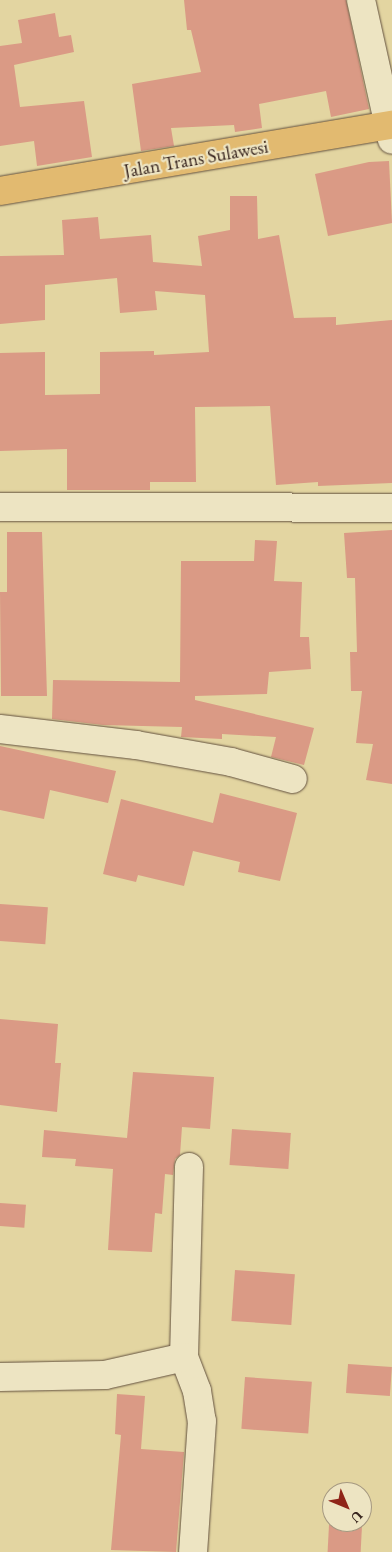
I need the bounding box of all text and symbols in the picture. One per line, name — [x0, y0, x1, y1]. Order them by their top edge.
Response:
street label: Jalan Trans Sulawesi — [122, 135, 270, 183]
north arrow — [322, 1482, 372, 1532]
text: U — [347, 1507, 367, 1527]

